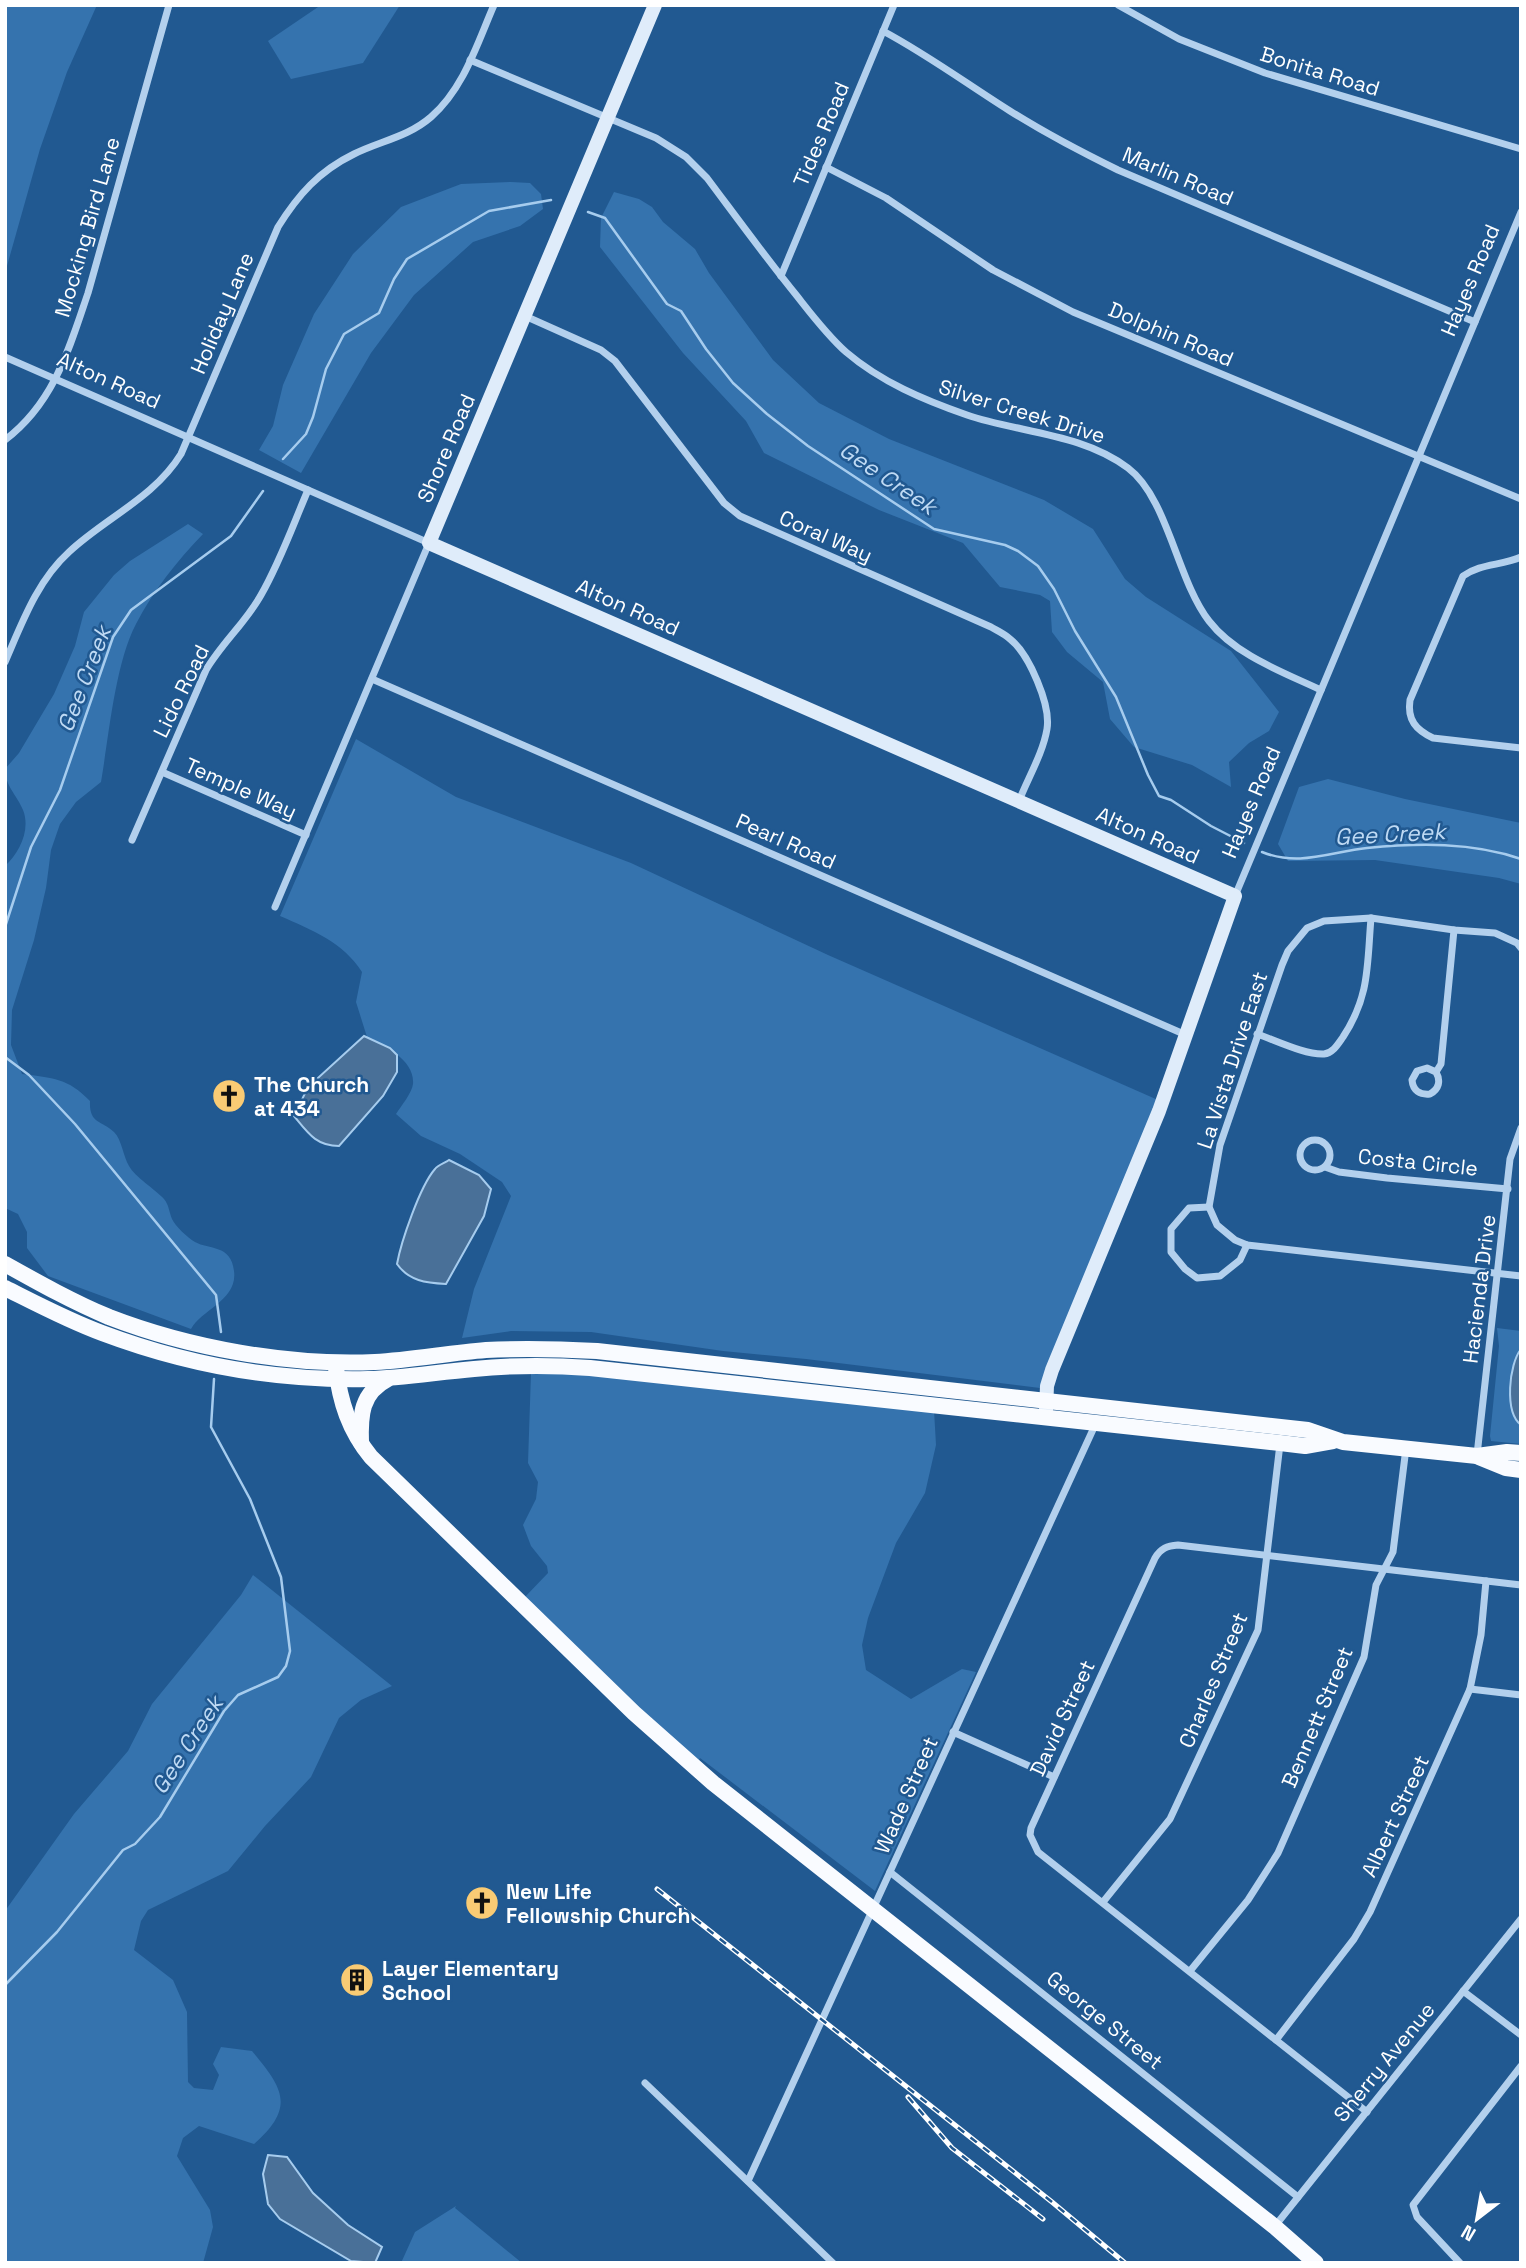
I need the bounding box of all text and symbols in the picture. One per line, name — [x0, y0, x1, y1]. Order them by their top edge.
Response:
street label: Bonita Road — [1257, 40, 1383, 102]
street label: Tides Road — [787, 78, 855, 190]
street label: Mocking Bird Lane — [48, 134, 126, 320]
street label: Marlin Road — [1118, 140, 1238, 212]
street label: Hayes Road — [1434, 220, 1506, 340]
street label: Holiday Lane — [184, 248, 260, 378]
street label: Dolphin Road — [1104, 296, 1238, 372]
street label: Alton Road — [53, 345, 165, 415]
street label: Silver Creek Drive — [935, 373, 1109, 449]
street label: Shore Road — [411, 390, 481, 506]
water label: Gee Creek — [834, 435, 945, 523]
street label: Coral Way — [775, 503, 877, 569]
street label: Alton Road — [572, 572, 684, 642]
water label: Gee Creek — [50, 619, 119, 736]
street label: Lido Road — [147, 640, 215, 742]
street label: Hayes Road — [1215, 742, 1287, 862]
street label: Temple Way — [181, 751, 301, 825]
street label: Alton Road — [1092, 800, 1204, 870]
street label: Pearl Road — [732, 807, 840, 875]
water label: Gee Creek — [1334, 816, 1449, 852]
street label: La Vista Drive East — [1191, 968, 1273, 1152]
place label: The Church at 434 — [254, 1071, 369, 1122]
church icon: The Church at 434 — [210, 1077, 248, 1115]
street label: Costa Circle — [1357, 1142, 1479, 1182]
street label: Hacienda Drive — [1456, 1213, 1502, 1365]
street label: Charles Street — [1172, 1608, 1254, 1752]
street label: Bennett Street — [1275, 1642, 1359, 1792]
street label: David Street — [1023, 1656, 1101, 1780]
water label: Gee Creek — [144, 1688, 231, 1800]
street label: Wade Street — [868, 1732, 944, 1858]
street label: Albert Street — [1355, 1751, 1435, 1881]
place label: New Life Fellowship Church — [506, 1878, 690, 1929]
church icon: New Life Fellowship Church — [463, 1884, 501, 1922]
place label: Layer Elementary School — [382, 1955, 559, 2006]
building icon: Layer Elementary School — [338, 1961, 376, 1999]
street label: George Street — [1041, 1965, 1169, 2075]
street label: Sherry Avenue — [1328, 1997, 1440, 2127]
north arrow — [1442, 2184, 1512, 2254]
text: N — [1457, 2219, 1480, 2247]

